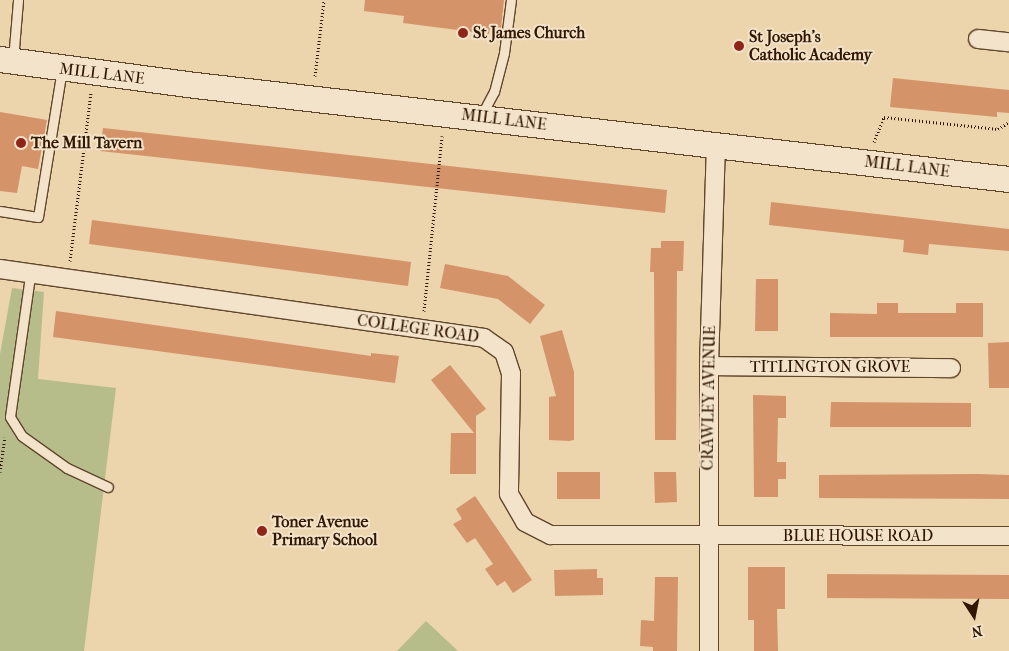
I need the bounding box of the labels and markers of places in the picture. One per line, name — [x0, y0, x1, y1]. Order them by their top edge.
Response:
place label: St James Church — [473, 23, 585, 43]
marker: St James Church — [457, 27, 469, 39]
place label: St Joseph's Catholic Academy — [749, 27, 872, 65]
marker: St Joseph's Catholic Academy — [733, 40, 745, 52]
place label: The Mill Tavern — [31, 133, 142, 153]
marker: The Mill Tavern — [15, 137, 27, 149]
place label: Toner Avenue Primary School — [272, 512, 377, 550]
marker: Toner Avenue Primary School — [256, 525, 268, 537]

